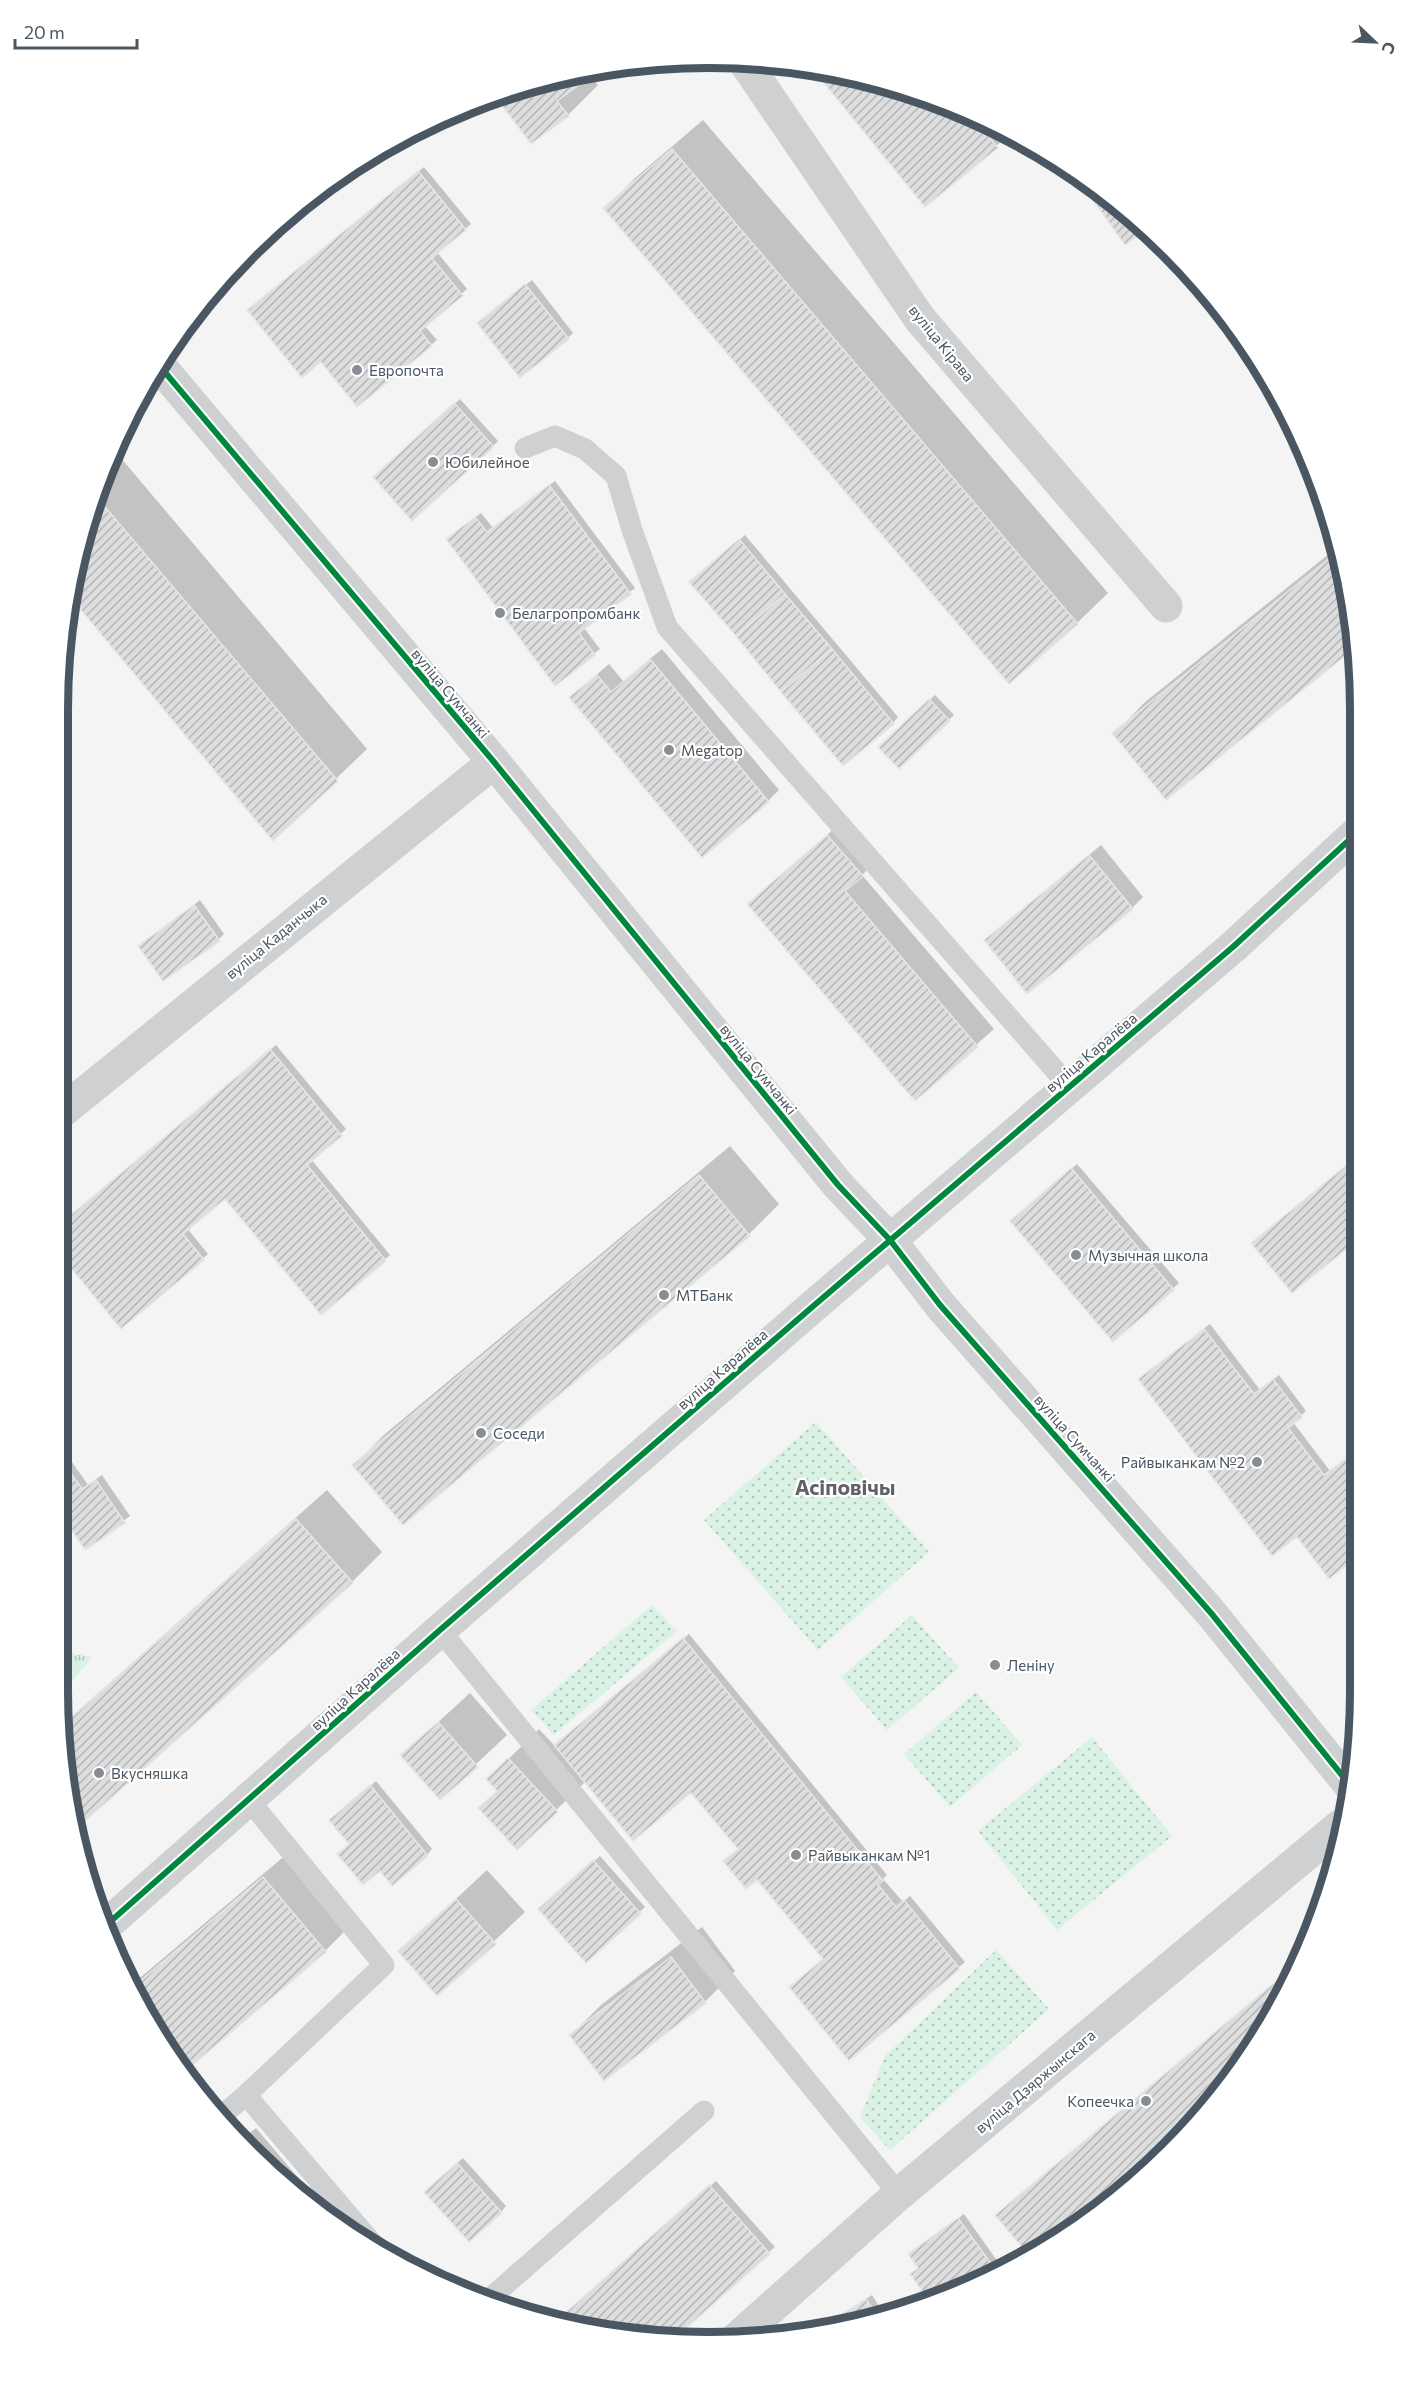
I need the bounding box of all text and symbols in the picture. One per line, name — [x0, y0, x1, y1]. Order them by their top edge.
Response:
scale bar — [15, 12, 136, 50]
north arrow — [1345, 12, 1405, 72]
text: 20 m — [24, 21, 65, 43]
text: С — [1378, 39, 1400, 57]
street label: вуліца Кірава — [906, 301, 978, 385]
place label: Европочта — [369, 361, 444, 379]
marker: Европочта — [350, 363, 364, 377]
place label: Юбилейное — [445, 453, 530, 471]
marker: Юбилейное — [426, 455, 440, 469]
place label: Белагропромбанк — [512, 604, 640, 622]
marker: Белагропромбанк — [493, 606, 507, 620]
street label: вуліца Сумчанкі — [408, 645, 494, 741]
place label: Megatop — [681, 741, 743, 759]
marker: Megatop — [662, 743, 676, 757]
street label: вуліца Каданчыка — [222, 890, 330, 982]
street label: вуліца Каралёва — [1042, 1009, 1140, 1095]
street label: вуліца Сумчанкі — [717, 1020, 801, 1118]
place label: Музычная школа — [1088, 1246, 1208, 1264]
marker: Музычная школа — [1069, 1248, 1083, 1262]
place label: МТБанк — [676, 1286, 733, 1304]
marker: МТБанк — [657, 1288, 671, 1302]
street label: вуліца Каралёва — [673, 1325, 771, 1413]
street label: вуліца Сумчанкі — [1031, 1391, 1119, 1485]
place label: Соседи — [493, 1424, 545, 1442]
marker: Соседи — [474, 1426, 488, 1440]
place label: Райвыканкам №2 — [1121, 1453, 1245, 1471]
marker: Райвыканкам №2 — [1250, 1455, 1264, 1469]
district label: Асіповічы — [795, 1474, 895, 1499]
street label: вуліца Каралёва — [307, 1644, 403, 1734]
place label: Леніну — [1007, 1656, 1055, 1674]
marker: Леніну — [988, 1658, 1002, 1672]
place label: Вкусняшка — [111, 1764, 188, 1782]
marker: Вкусняшка — [92, 1766, 106, 1780]
place label: Райвыканкам №1 — [808, 1846, 930, 1864]
marker: Райвыканкам №1 — [789, 1848, 803, 1862]
street label: вуліца Дзяржынскага — [971, 2025, 1099, 2137]
place label: Копеечка — [1067, 2092, 1134, 2110]
marker: Копеечка — [1139, 2094, 1153, 2108]

